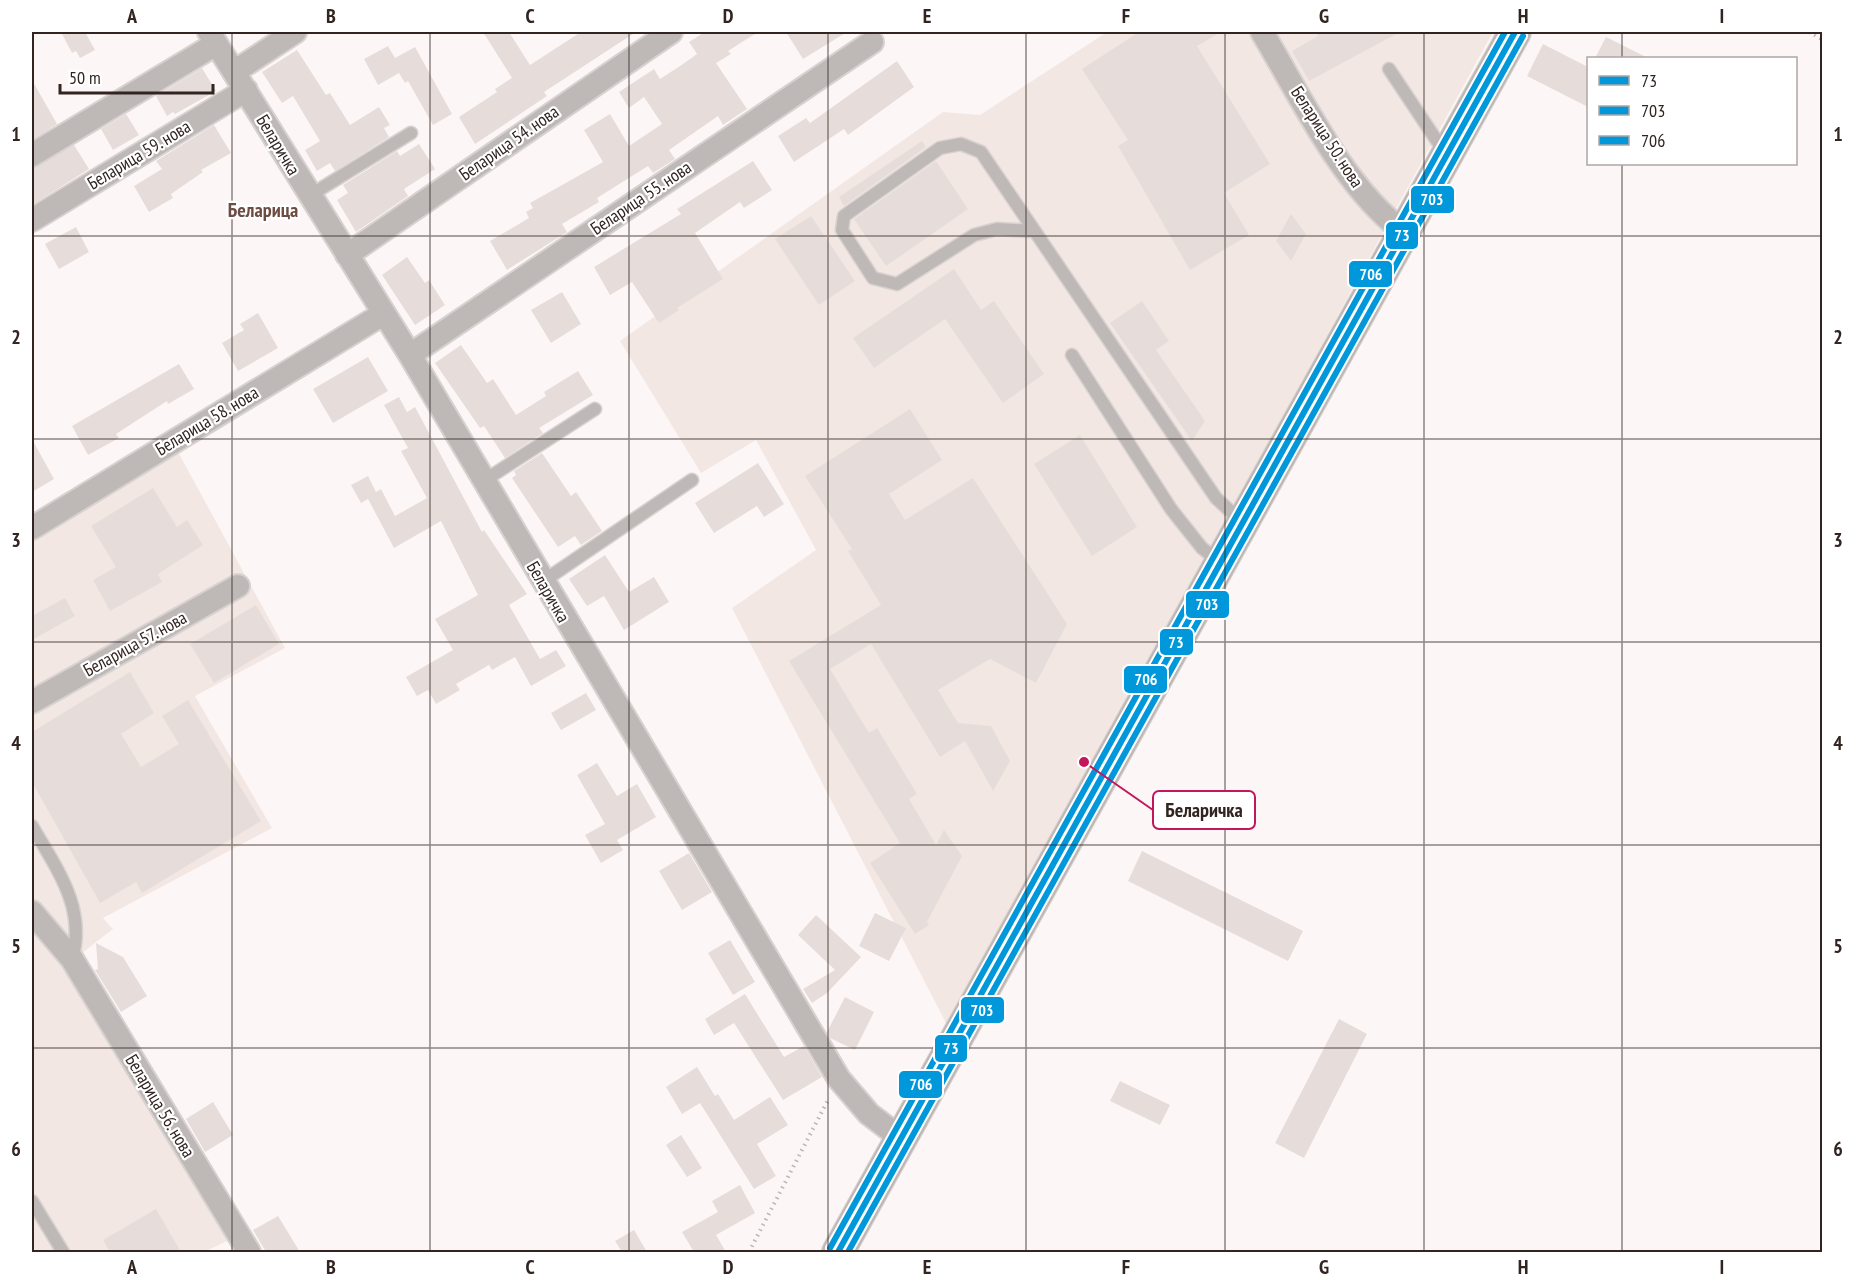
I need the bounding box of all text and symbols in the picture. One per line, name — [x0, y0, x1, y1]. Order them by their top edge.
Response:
text: A — [126, 3, 138, 29]
text: B — [326, 3, 336, 29]
text: C — [525, 3, 535, 29]
text: D — [723, 3, 734, 29]
text: E — [923, 3, 931, 29]
text: F — [1122, 3, 1130, 29]
text: G — [1319, 3, 1329, 29]
text: H — [1518, 3, 1528, 29]
text: I — [1720, 3, 1724, 29]
scale bar — [60, 57, 213, 95]
legend — [1587, 57, 1797, 165]
text: 50 m — [69, 66, 101, 89]
text: 73 — [1641, 69, 1657, 92]
street label: Беларица 50. нова — [1286, 82, 1369, 192]
text: 703 — [1641, 99, 1665, 122]
street label: Беларица 54. нова — [454, 100, 563, 185]
street label: Беларичка — [251, 110, 305, 179]
street label: Беларица 59. нова — [83, 115, 195, 194]
text: 1 — [11, 121, 21, 147]
text: 1 — [1833, 121, 1843, 147]
text: 706 — [1641, 129, 1665, 152]
street label: Беларица 55. нова — [586, 155, 695, 240]
line badge: 703 — [1410, 185, 1455, 214]
text: 703 — [1421, 189, 1443, 209]
district label: Беларица — [228, 197, 298, 223]
line badge: 73 — [1385, 221, 1419, 250]
text: 73 — [1394, 225, 1410, 245]
line badge: 706 — [1348, 260, 1393, 288]
text: 706 — [1360, 264, 1383, 284]
text: 2 — [11, 324, 21, 350]
text: 2 — [1833, 324, 1843, 350]
street label: Беларица 58. нова — [151, 381, 263, 460]
text: 3 — [11, 527, 21, 553]
text: 3 — [1833, 527, 1843, 553]
street label: Беларичка — [522, 557, 575, 626]
line badge: 703 — [1185, 590, 1230, 619]
text: 703 — [1196, 594, 1218, 614]
street label: Беларица 57. нова — [79, 606, 191, 681]
line badge: 73 — [1159, 628, 1194, 656]
text: 73 — [1168, 632, 1184, 652]
line badge: 706 — [1123, 665, 1168, 694]
text: 706 — [1135, 669, 1158, 689]
text: 4 — [11, 730, 21, 756]
text: 4 — [1833, 730, 1843, 756]
callout: Беларичка — [1153, 791, 1255, 829]
text: Беларичка — [1165, 797, 1243, 823]
text: 5 — [11, 933, 21, 959]
text: 5 — [1833, 933, 1843, 959]
line badge: 703 — [960, 996, 1005, 1024]
text: 703 — [971, 1000, 993, 1020]
line badge: 73 — [934, 1034, 968, 1063]
text: 73 — [943, 1038, 959, 1058]
street label: Беларица 56. нова — [121, 1050, 200, 1162]
line badge: 706 — [898, 1070, 943, 1099]
text: 706 — [910, 1074, 933, 1094]
text: 6 — [11, 1136, 21, 1162]
text: 6 — [1833, 1136, 1843, 1162]
text: A — [126, 1254, 138, 1280]
text: B — [326, 1254, 336, 1280]
text: C — [525, 1254, 535, 1280]
text: D — [723, 1254, 734, 1280]
text: E — [923, 1254, 931, 1280]
text: F — [1122, 1254, 1130, 1280]
text: G — [1319, 1254, 1329, 1280]
text: H — [1518, 1254, 1528, 1280]
text: I — [1720, 1254, 1724, 1280]

